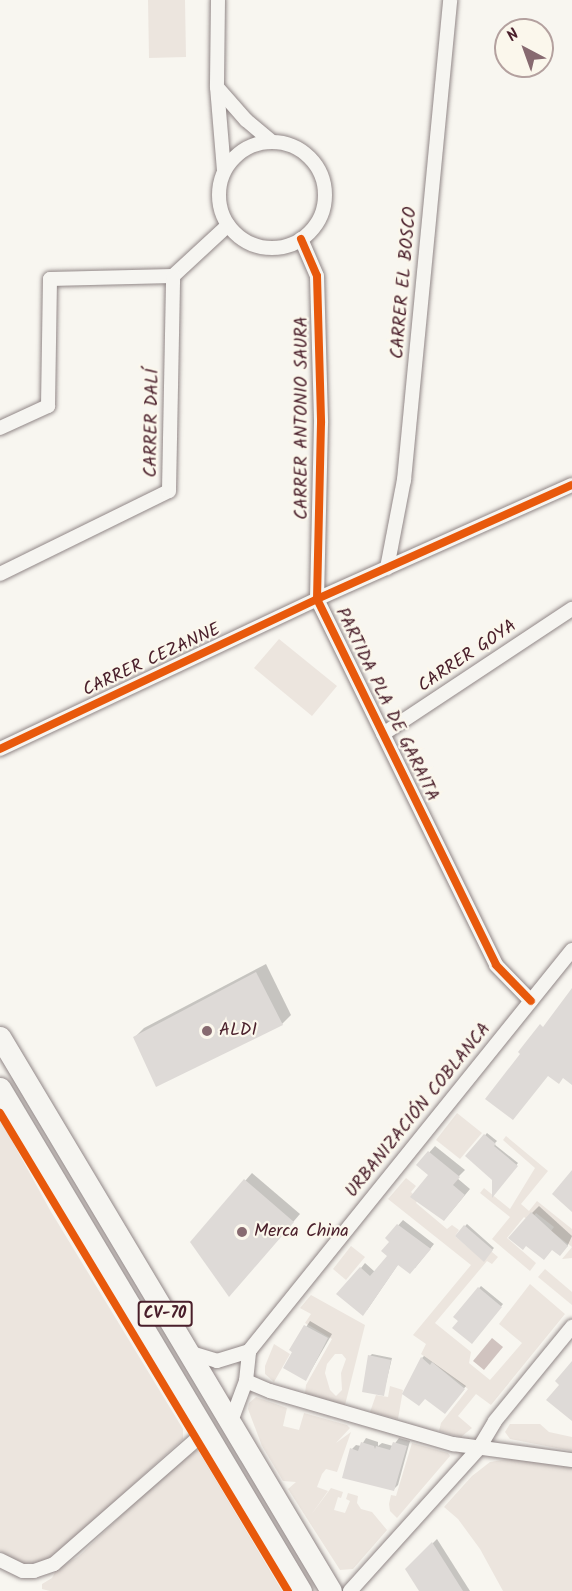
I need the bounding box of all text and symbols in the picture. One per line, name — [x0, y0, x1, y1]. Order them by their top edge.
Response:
north arrow — [494, 18, 554, 78]
text: N — [501, 23, 525, 48]
street label: CARRER EL BOSCO — [388, 206, 422, 360]
street label: CARRER ANTONIO SAURA — [292, 316, 314, 520]
street label: CARRER DALÍ — [141, 368, 165, 478]
street label: PARTIDA PLA DE GARAITA — [330, 605, 442, 805]
street label: CARRER GOYA — [415, 616, 521, 698]
street label: CARRER CEZANNE — [80, 620, 224, 702]
street label: URBANIZACIÓN COBLANCA — [342, 1019, 496, 1203]
place label: ALDI — [219, 1020, 257, 1042]
marker: ALDI — [200, 1024, 214, 1038]
place label: Merca China — [254, 1221, 349, 1243]
marker: Merca China — [235, 1225, 249, 1239]
road number: CV-70 — [136, 1301, 194, 1327]

